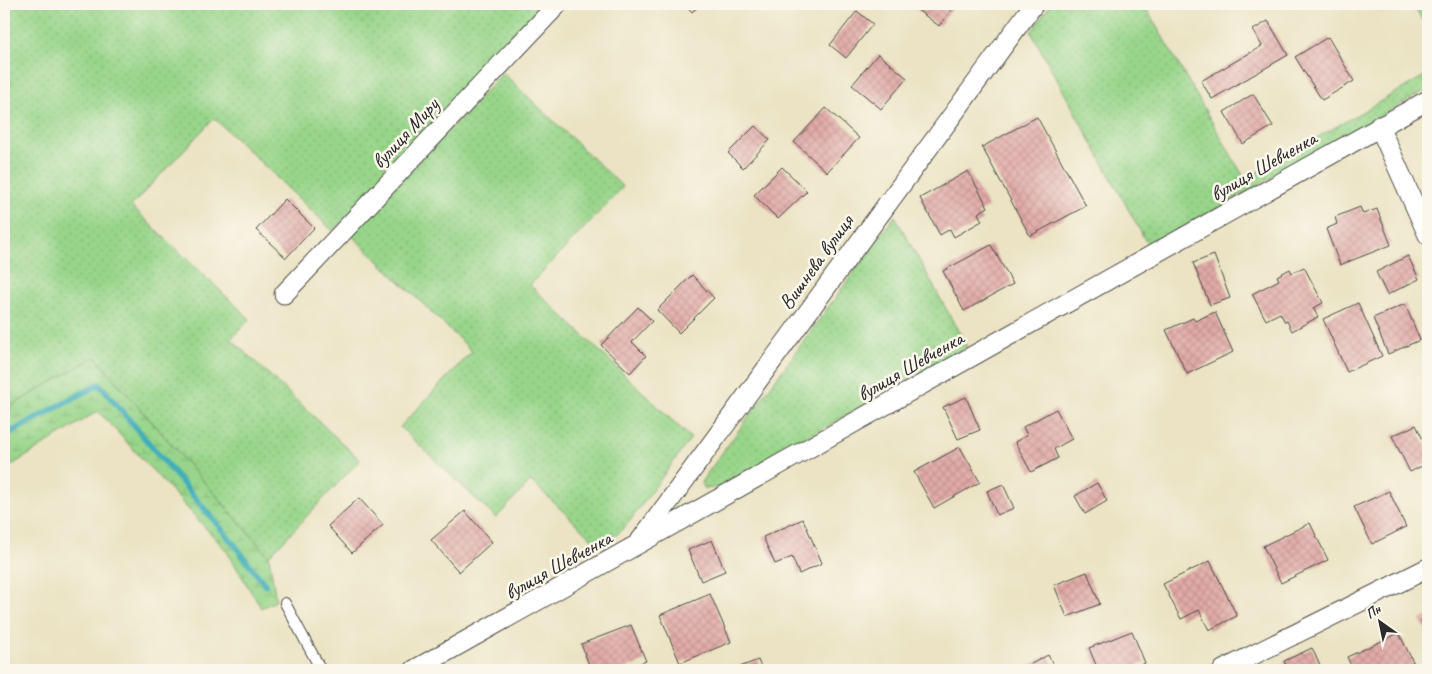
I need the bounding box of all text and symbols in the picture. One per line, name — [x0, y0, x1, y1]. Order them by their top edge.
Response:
street label: вулиця Миру — [366, 91, 446, 174]
street label: вулиця Шевченка — [1205, 124, 1323, 207]
street label: Вишнева вулиця — [773, 208, 860, 314]
street label: вулиця Шевченка — [852, 324, 970, 407]
street label: вулиця Шевченка — [500, 524, 618, 605]
north arrow — [1354, 596, 1404, 646]
text: Пн — [1362, 600, 1385, 623]

